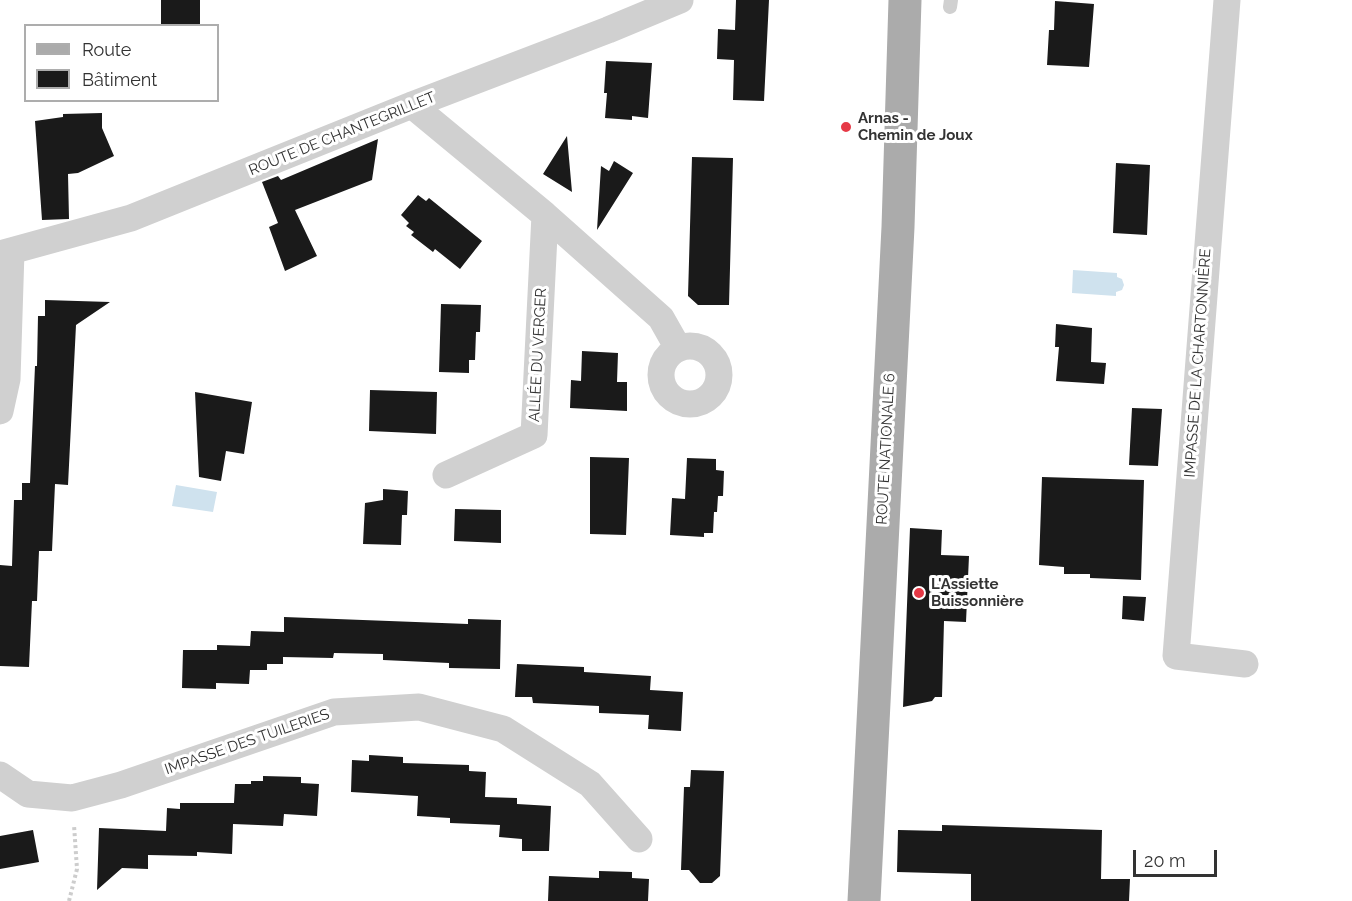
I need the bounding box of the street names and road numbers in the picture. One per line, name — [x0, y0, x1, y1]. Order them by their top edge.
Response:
street label: ROUTE DE CHANTEGRILLET — [246, 88, 438, 180]
street label: IMPASSE DE LA CHARTONNIÈRE — [1181, 248, 1215, 478]
street label: ALLÉE DU VERGER — [525, 287, 551, 423]
street label: ROUTE NATIONALE 6 — [873, 373, 899, 525]
street label: IMPASSE DES TUILERIES — [162, 705, 332, 779]

